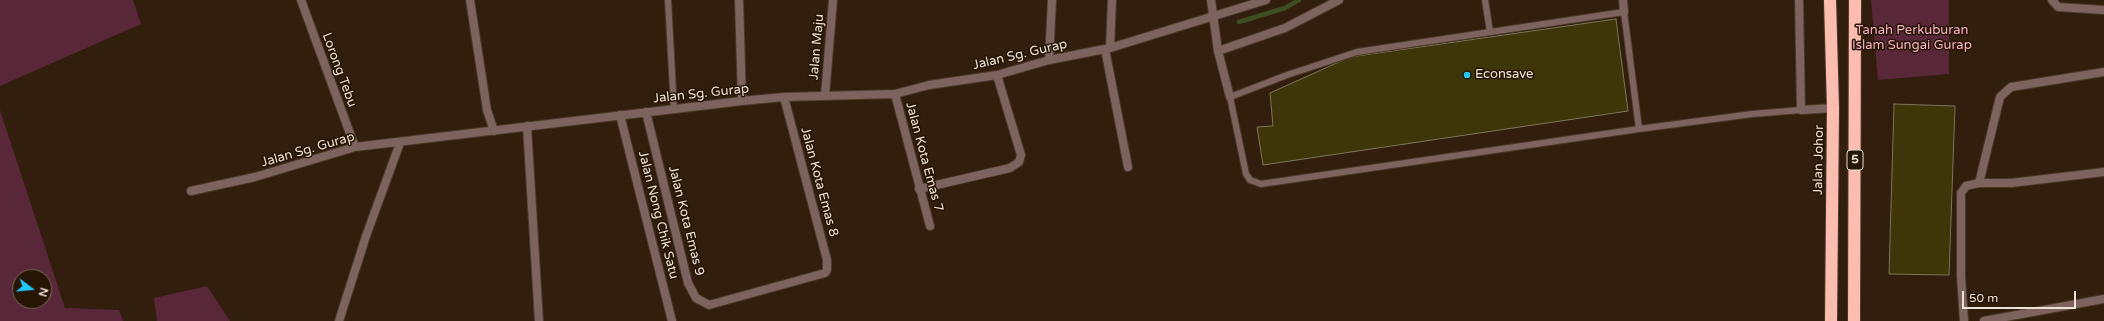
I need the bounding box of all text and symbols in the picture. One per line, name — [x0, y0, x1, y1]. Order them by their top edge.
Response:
street label: Jalan Maju — [806, 13, 828, 81]
park label: Tanah Perkuburan Islam Sungai Gurap — [1852, 23, 1972, 54]
street label: Lorong Tebu — [318, 31, 360, 109]
street label: Jalan Sg. Gurap — [971, 37, 1069, 73]
place label: Econsave — [1475, 67, 1533, 83]
marker: Econsave — [1462, 70, 1472, 80]
street label: Jalan Sg. Gurap — [652, 81, 750, 107]
street label: Jalan Kota Emas 7 — [902, 101, 946, 213]
street label: Jalan Johor — [1811, 125, 1827, 195]
street label: Jalan Kota Emas 8 — [797, 126, 841, 238]
street label: Jalan Sg. Gurap — [260, 129, 356, 171]
street label: Jalan Nong Chik Satu — [635, 149, 681, 281]
road number: 5 — [1847, 150, 1863, 170]
street label: Jalan Kota Emas 9 — [665, 164, 707, 278]
north arrow — [12, 269, 52, 309]
scale bar — [1964, 283, 2078, 309]
text: N — [36, 286, 51, 298]
text: 50 m — [1969, 291, 1998, 305]

